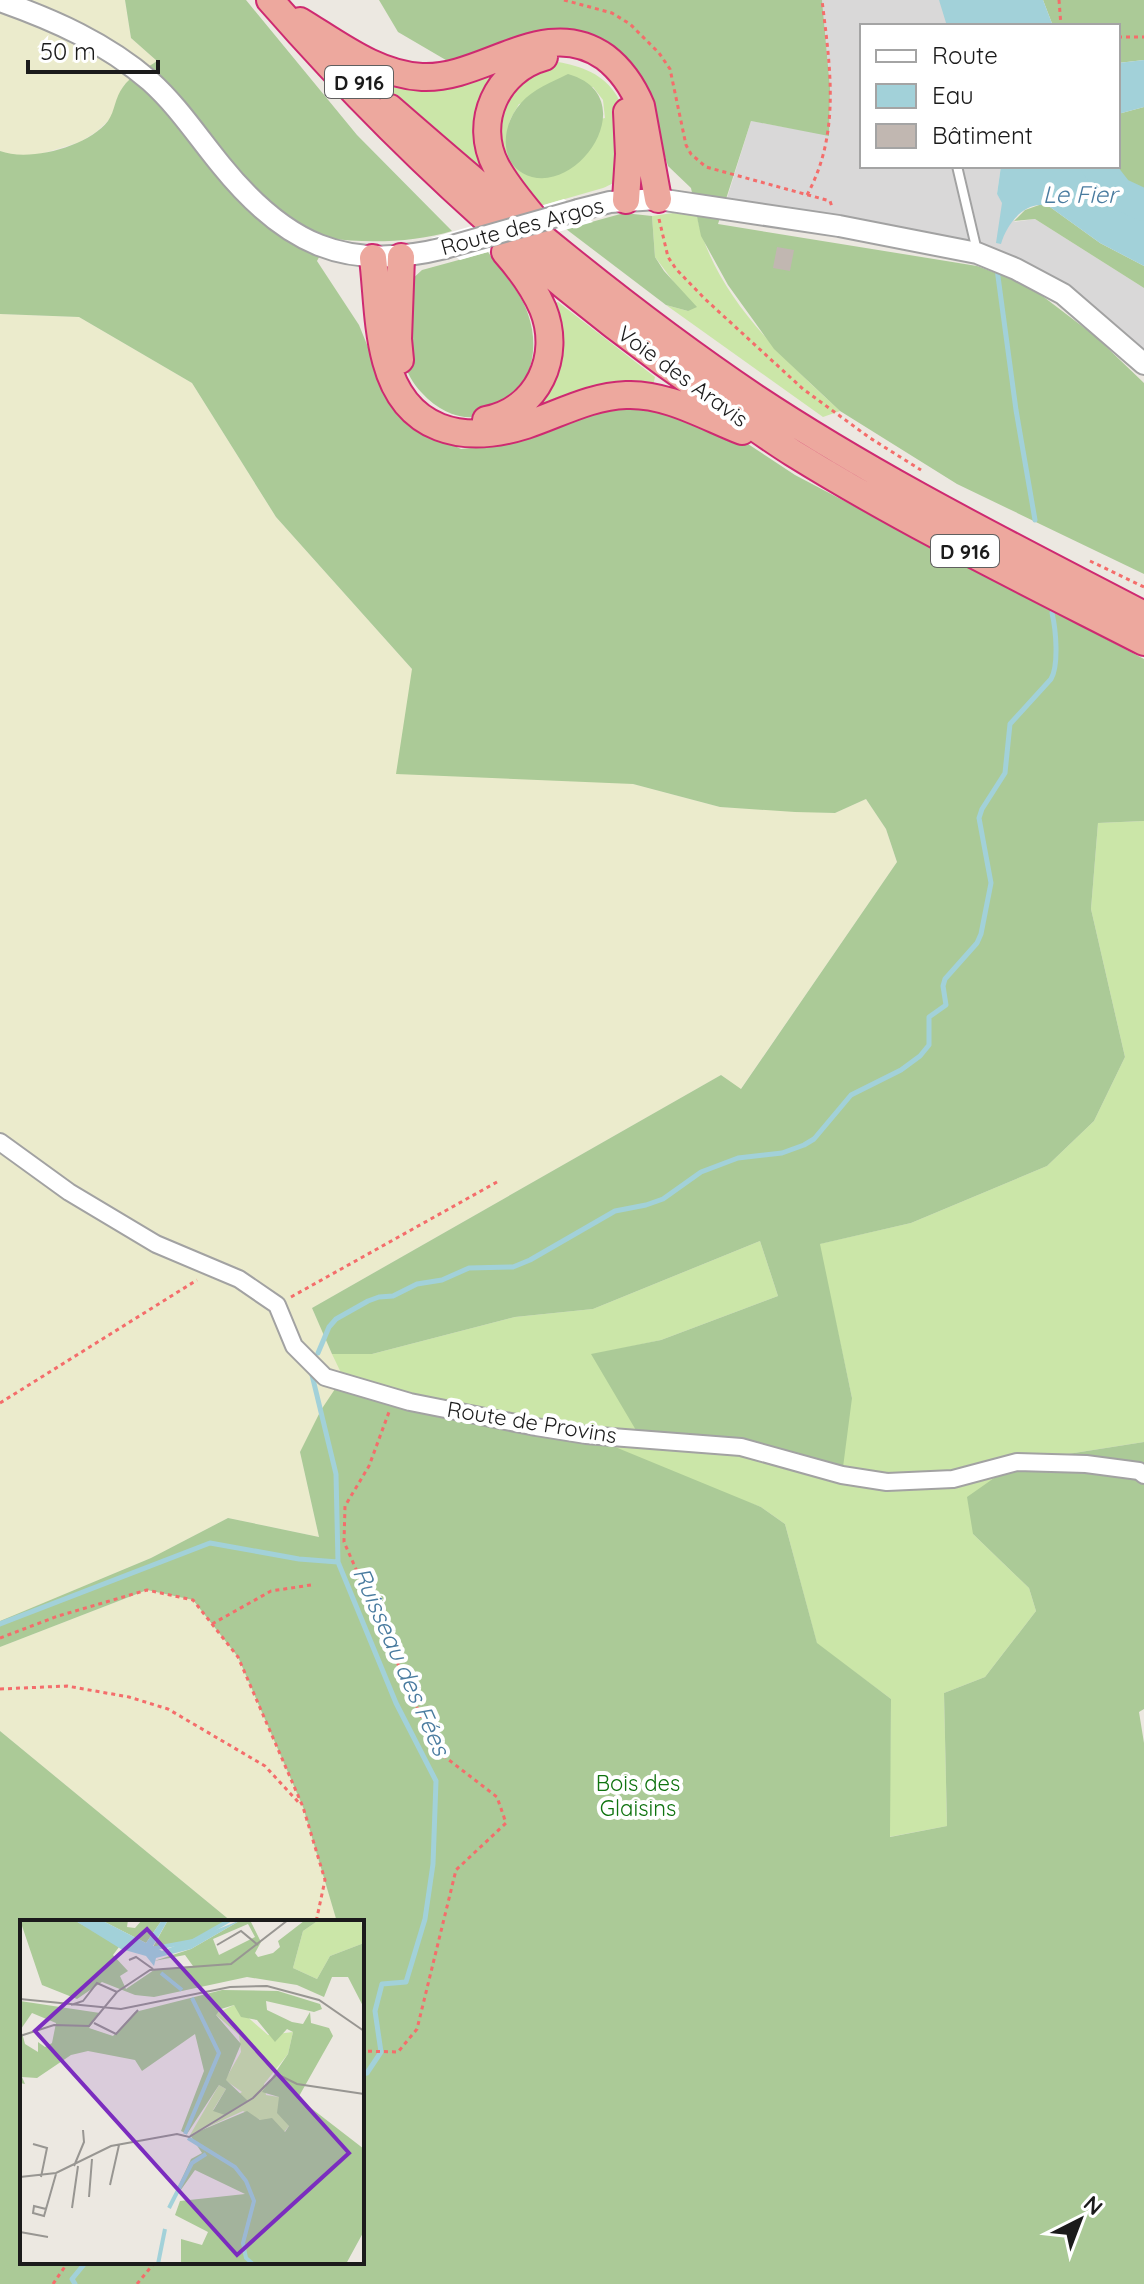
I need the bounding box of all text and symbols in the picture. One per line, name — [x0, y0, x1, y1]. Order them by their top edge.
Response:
scale bar — [28, 24, 158, 74]
legend — [860, 24, 1120, 168]
text: 50 m — [40, 36, 96, 66]
text: Route — [932, 40, 998, 70]
road number: D 916 — [325, 66, 393, 98]
text: Eau — [932, 80, 974, 110]
text: Bâtiment — [932, 120, 1033, 150]
water label: Le Fier — [1043, 179, 1120, 209]
street label: Route des Argos — [437, 191, 607, 261]
street label: Voie des Aravis — [612, 319, 754, 433]
road number: D 916 — [931, 535, 999, 567]
street label: Route de Provins — [445, 1395, 619, 1449]
water label: Ruisseau des Fées — [347, 1562, 458, 1761]
park label: Bois des Glaisins — [596, 1769, 680, 1822]
inset map — [20, 1920, 364, 2264]
north arrow — [1040, 2180, 1120, 2260]
text: N — [1078, 2189, 1109, 2221]

